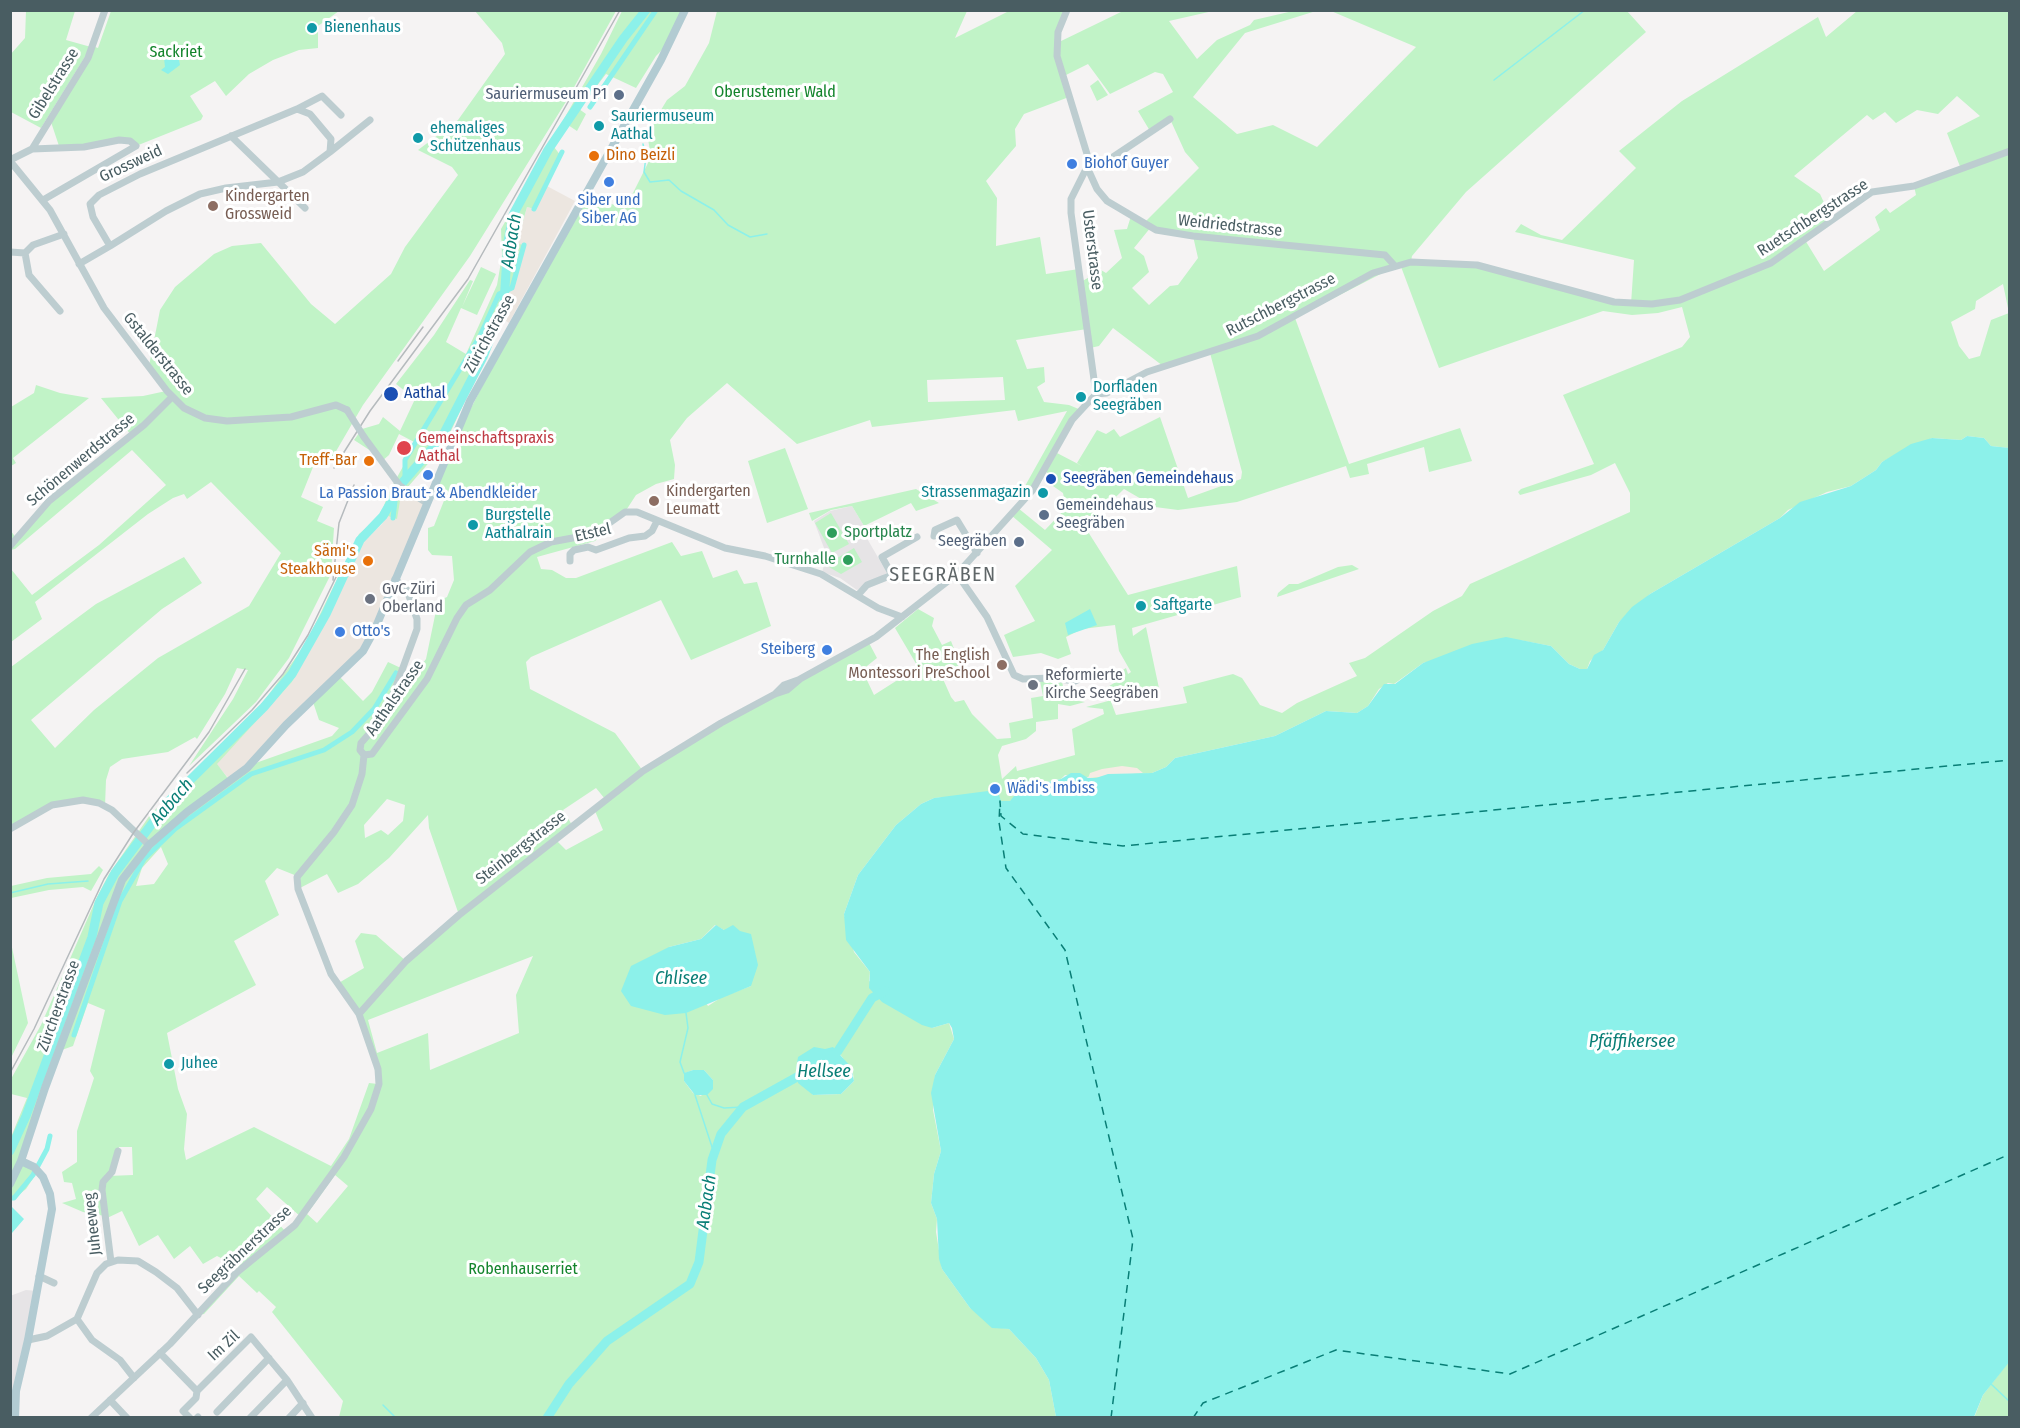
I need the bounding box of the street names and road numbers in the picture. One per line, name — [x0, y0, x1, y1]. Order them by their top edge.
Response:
street label: Gibelstrasse — [25, 45, 83, 123]
street label: Grossweid — [97, 141, 165, 187]
street label: Ruetschbergstrasse — [1754, 175, 1872, 261]
street label: Usterstrasse — [1078, 209, 1106, 291]
street label: Weidriedstrasse — [1177, 211, 1283, 241]
street label: Rutschbergstrasse — [1223, 269, 1339, 341]
street label: Zürichstrasse — [461, 291, 519, 377]
street label: Gstalderstrasse — [119, 309, 197, 399]
street label: Schönenwerdstrasse — [23, 409, 139, 511]
street label: Etstel — [573, 520, 613, 546]
street label: Aathalstrasse — [362, 656, 428, 740]
street label: Steinbergstrasse — [472, 807, 570, 889]
street label: Zürcherstrasse — [34, 958, 84, 1054]
street label: Juheeweg — [80, 1192, 106, 1256]
street label: Seegräbnerstrasse — [194, 1202, 296, 1298]
street label: Im Zil — [204, 1327, 244, 1365]

